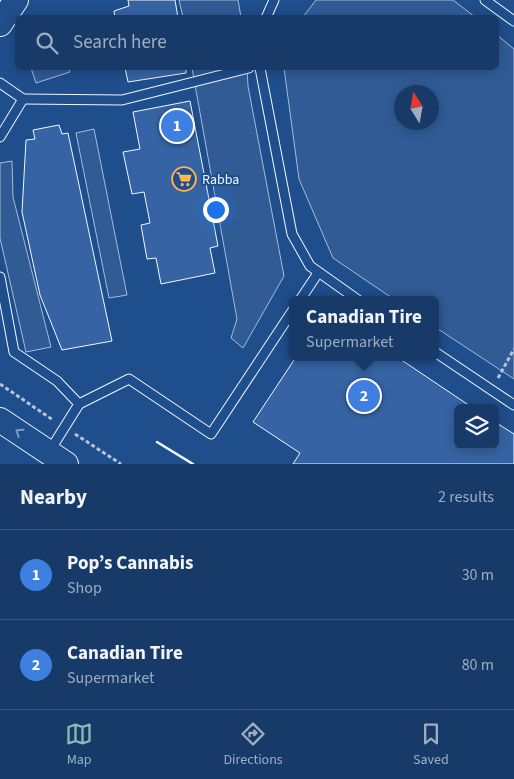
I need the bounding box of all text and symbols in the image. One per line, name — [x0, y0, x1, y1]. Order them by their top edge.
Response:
search box — [15, 15, 499, 70]
icon: search — [33, 29, 61, 57]
text: Search here — [73, 29, 167, 56]
north arrow — [394, 85, 439, 130]
pin: 1 — [161, 107, 193, 145]
supermarket icon: Rabba — [171, 166, 197, 192]
place label: Rabba — [202, 170, 239, 190]
your location — [203, 197, 229, 223]
popup — [289, 296, 439, 361]
text: Canadian Tire — [306, 304, 422, 331]
text: Supermarket — [306, 331, 393, 353]
pin: 2 — [348, 377, 380, 415]
map controls — [454, 404, 499, 449]
button: layers — [454, 404, 499, 449]
one-way arrow — [15, 429, 24, 438]
text: Nearby — [20, 482, 87, 512]
text: 2 results — [438, 486, 494, 508]
text: Pop’s Cannabis — [67, 550, 194, 577]
text: 1 — [32, 564, 40, 586]
text: 30 m — [462, 564, 494, 586]
text: Shop — [67, 577, 102, 599]
text: Canadian Tire — [67, 640, 183, 667]
text: 2 — [32, 654, 40, 676]
text: 80 m — [462, 654, 494, 676]
text: Supermarket — [67, 667, 154, 689]
tab: Map — [65, 720, 93, 770]
tab: Directions — [223, 720, 283, 770]
tab: Saved — [413, 720, 449, 770]

